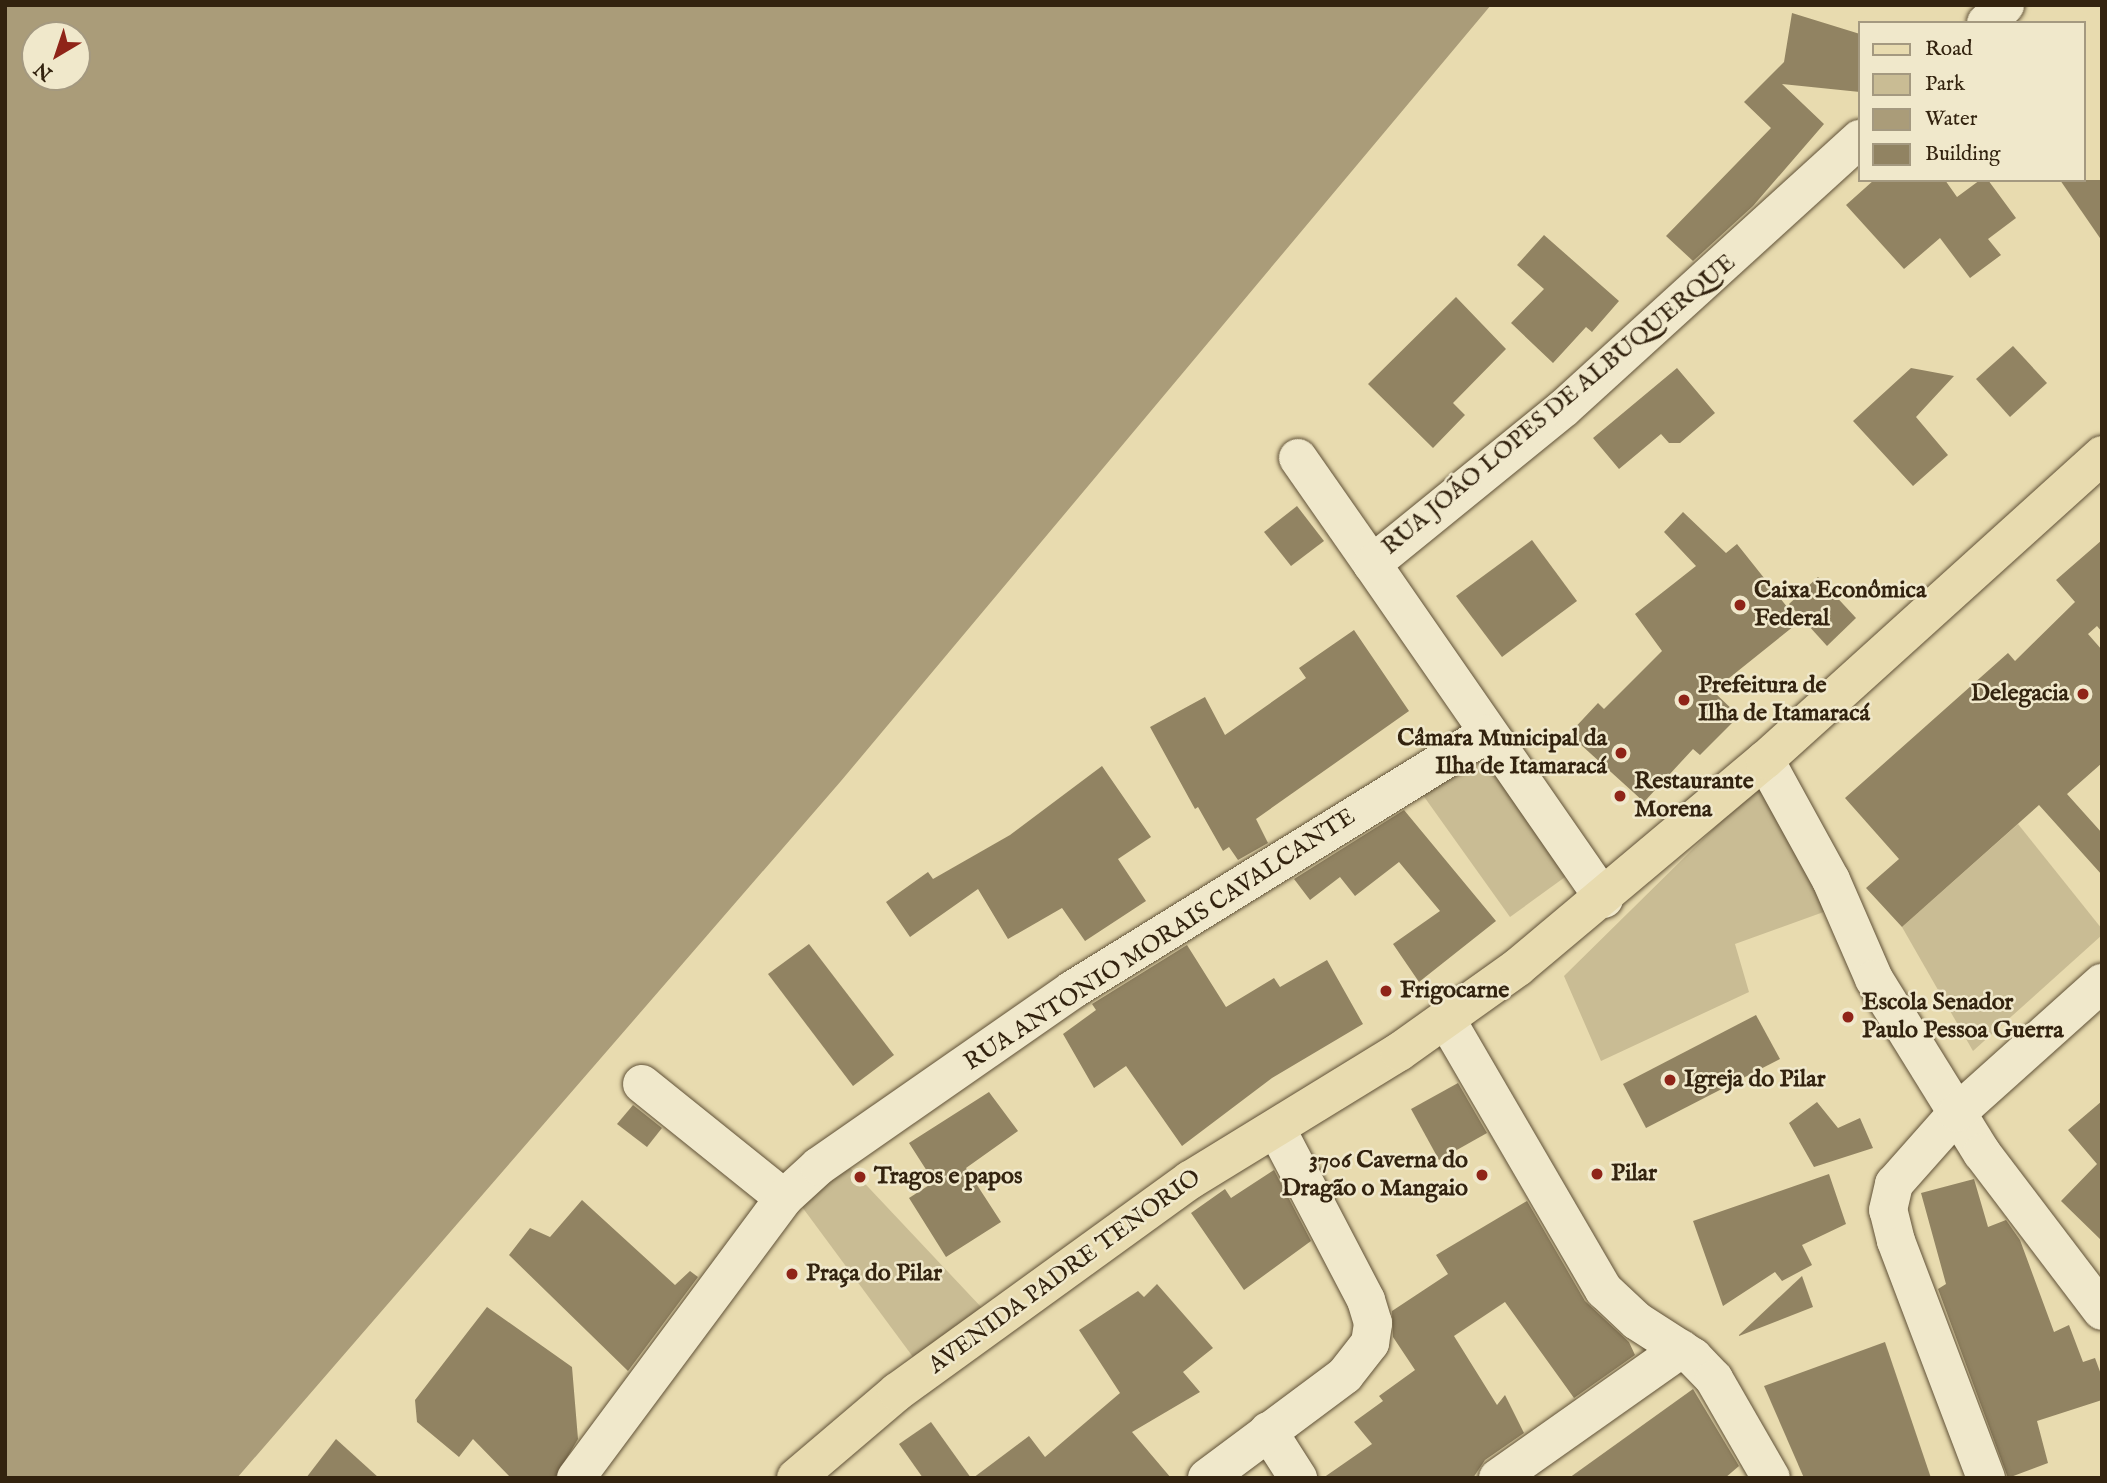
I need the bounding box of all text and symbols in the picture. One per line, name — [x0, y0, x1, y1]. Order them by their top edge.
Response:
north arrow — [21, 21, 91, 91]
legend — [1858, 21, 2086, 182]
text: Road — [1925, 36, 1972, 63]
text: N — [30, 56, 58, 85]
text: Park — [1925, 71, 1965, 98]
text: Water — [1925, 106, 1977, 133]
text: Building — [1925, 141, 2000, 168]
street label: RUA JOÃO LOPES DE ALBUQUERQUE — [1376, 248, 1742, 562]
place label: Caixa Econômica Federal — [1754, 577, 1926, 633]
marker: Caixa Econômica Federal — [1732, 597, 1748, 613]
place label: Prefeitura de Ilha de Itamaracá — [1698, 672, 1870, 728]
place label: Delegacia — [1971, 680, 2069, 708]
marker: Delegacia — [2075, 686, 2091, 702]
marker: Prefeitura de Ilha de Itamaracá — [1676, 692, 1692, 708]
place label: Câmara Municipal da Ilha de Itamaracá — [1397, 725, 1607, 781]
marker: Câmara Municipal da Ilha de Itamaracá — [1613, 745, 1629, 761]
place label: Restaurante Morena — [1634, 768, 1754, 824]
marker: Restaurante Morena — [1612, 788, 1628, 804]
street label: RUA ANTONIO MORAIS CAVALCANTE — [959, 803, 1361, 1077]
place label: Frigocarne — [1400, 977, 1509, 1005]
marker: Frigocarne — [1378, 983, 1394, 999]
place label: Escola Senador Paulo Pessoa Guerra — [1862, 989, 2064, 1045]
marker: Escola Senador Paulo Pessoa Guerra — [1840, 1009, 1856, 1025]
place label: Igreja do Pilar — [1684, 1066, 1826, 1094]
marker: Igreja do Pilar — [1662, 1072, 1678, 1088]
place label: 3706 Caverna do Dragão o Mangaio — [1281, 1147, 1468, 1203]
place label: Pilar — [1611, 1160, 1657, 1188]
place label: Tragos e papos — [874, 1163, 1022, 1191]
street label: AVENIDA PADRE TENORIO — [923, 1164, 1207, 1380]
marker: Pilar — [1589, 1166, 1605, 1182]
marker: 3706 Caverna do Dragão o Mangaio — [1474, 1167, 1490, 1183]
marker: Tragos e papos — [852, 1169, 868, 1185]
place label: Praça do Pilar — [806, 1260, 942, 1288]
marker: Praça do Pilar — [784, 1266, 800, 1282]

